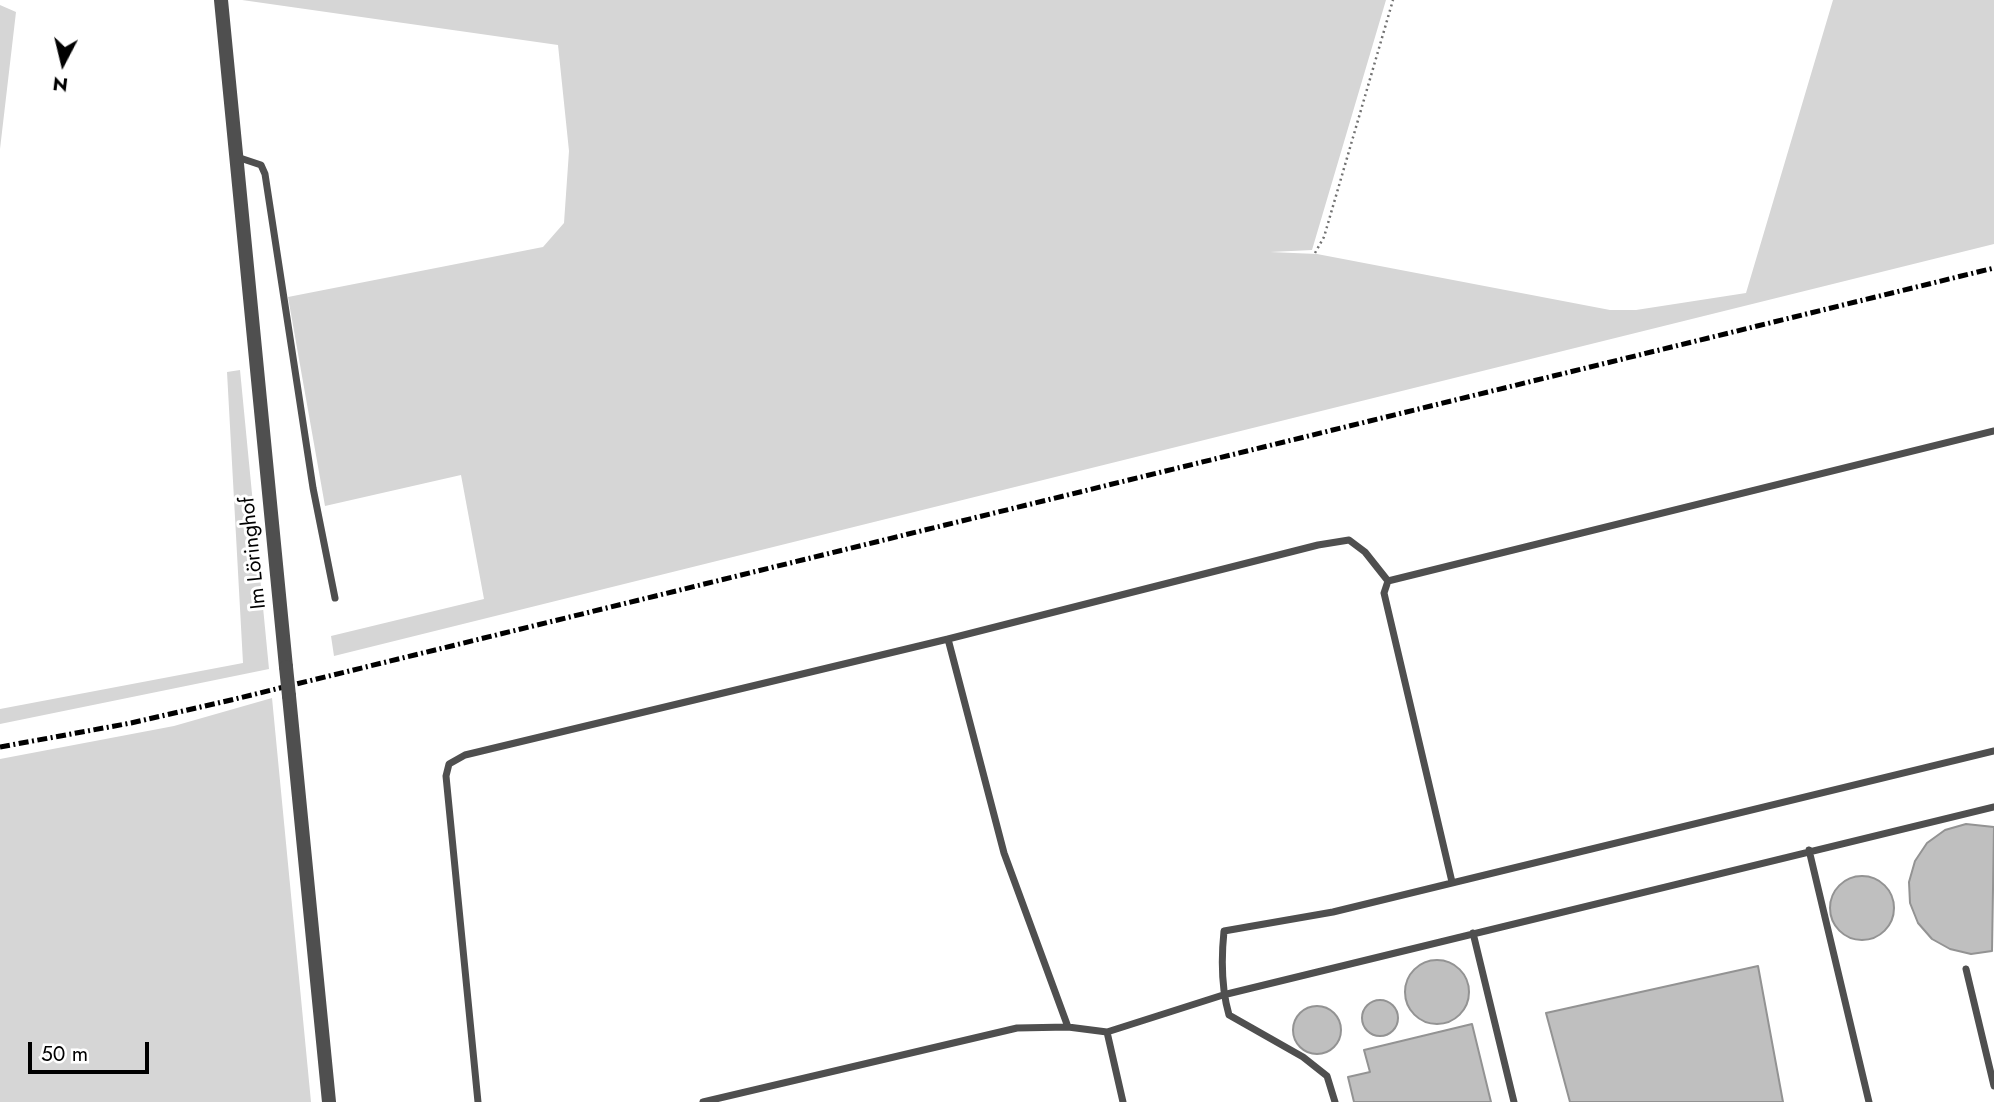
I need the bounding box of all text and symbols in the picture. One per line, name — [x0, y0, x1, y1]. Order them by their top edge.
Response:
north arrow — [28, 28, 98, 98]
text: N — [51, 70, 70, 99]
street label: Im Löringhof — [236, 496, 272, 610]
scale bar — [32, 1028, 152, 1072]
text: 50 m — [41, 1039, 88, 1069]

